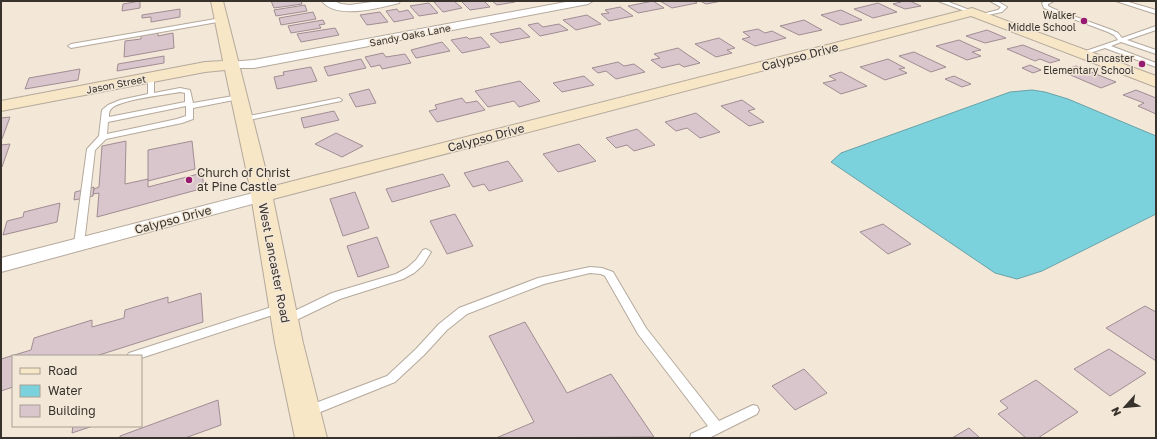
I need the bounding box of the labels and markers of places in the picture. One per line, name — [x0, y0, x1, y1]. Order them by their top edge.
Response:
place label: Walker Middle School — [1008, 9, 1076, 33]
marker: Walker Middle School — [1079, 16, 1089, 26]
place label: Lancaster Elementary School — [1043, 52, 1134, 76]
marker: Lancaster Elementary School — [1137, 59, 1147, 69]
place label: Church of Christ at Pine Castle — [197, 165, 291, 194]
marker: Church of Christ at Pine Castle — [184, 175, 194, 185]

